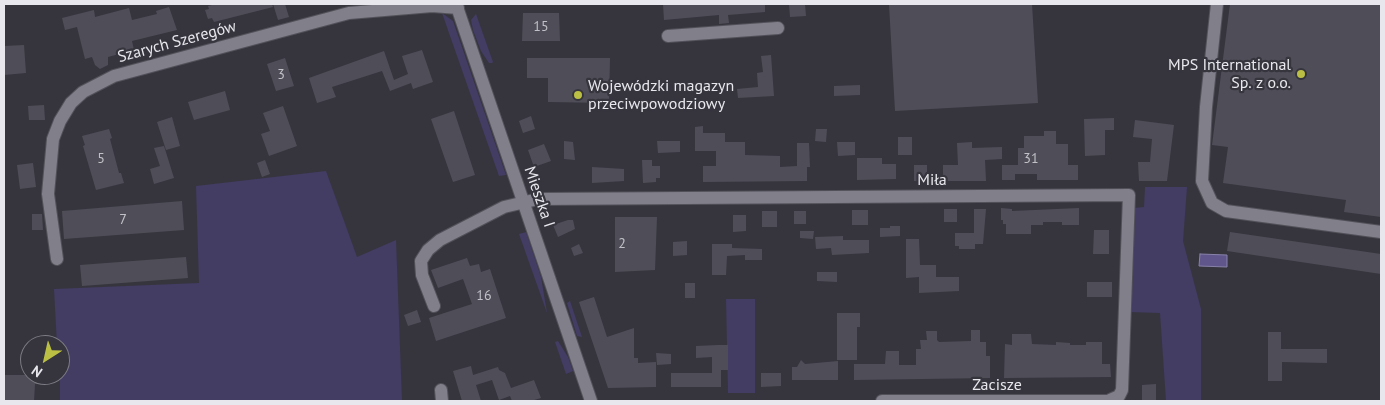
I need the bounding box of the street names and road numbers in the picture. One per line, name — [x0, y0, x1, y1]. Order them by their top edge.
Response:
street label: Szarych Szeregów — [115, 17, 239, 67]
street label: Mieszka I — [520, 164, 558, 230]
street label: Miła — [917, 170, 947, 190]
street label: Zacisze — [972, 375, 1022, 395]

